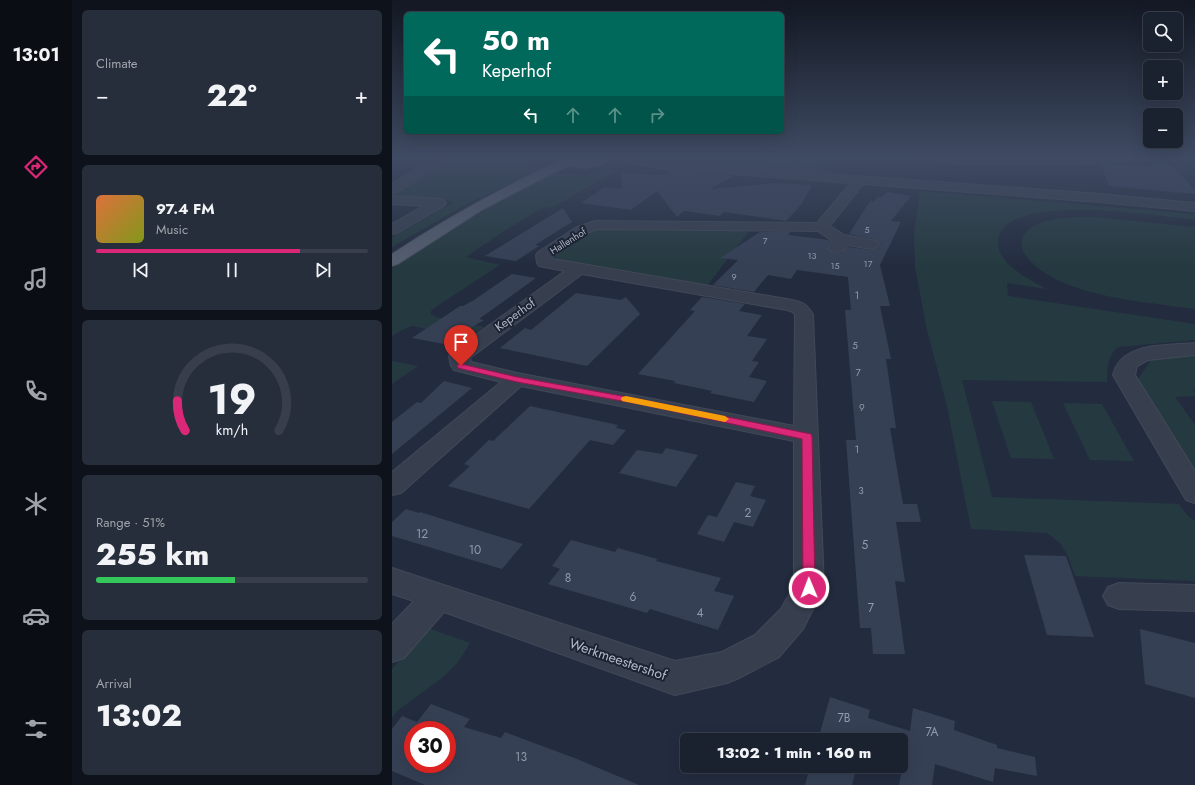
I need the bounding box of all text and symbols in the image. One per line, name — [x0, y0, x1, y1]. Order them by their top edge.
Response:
map controls — [1143, 12, 1183, 148]
button: search — [1143, 12, 1183, 52]
text: 50 m — [482, 20, 550, 61]
icon: left — [416, 28, 468, 80]
text: 13:01 — [12, 42, 60, 68]
text: Climate — [96, 54, 137, 73]
text: Keperhof — [482, 58, 551, 84]
button: + — [1143, 60, 1183, 100]
text: 22° — [207, 74, 257, 117]
text: − — [96, 79, 109, 111]
text: + — [354, 79, 368, 111]
icon: left — [520, 104, 542, 126]
icon: ahead — [562, 104, 584, 126]
icon: ahead — [604, 104, 626, 126]
icon: right — [646, 104, 668, 126]
button: − — [1143, 108, 1183, 148]
icon: directions — [22, 153, 50, 181]
text: 97.4 FM — [156, 198, 215, 220]
text: Music — [156, 220, 188, 239]
street label: Hallenhof — [547, 223, 590, 258]
house number: 5 — [864, 223, 870, 236]
house number: 7 — [763, 234, 768, 247]
house number: 13 — [808, 249, 817, 262]
house number: 17 — [864, 257, 873, 270]
icon: previous — [130, 259, 152, 281]
icon: pause — [221, 259, 243, 281]
icon: next — [312, 259, 334, 281]
house number: 15 — [830, 259, 840, 272]
icon: music — [22, 265, 50, 293]
house number: 9 — [731, 270, 737, 283]
house number: 1 — [855, 288, 859, 303]
street label: Keperhof — [491, 294, 539, 336]
pin — [444, 325, 478, 366]
icon: arrive — [450, 331, 472, 353]
house number: 5 — [852, 338, 858, 353]
house number: 7 — [855, 365, 861, 380]
text: 19 — [208, 368, 256, 429]
icon: phone — [22, 377, 50, 405]
house number: 9 — [859, 400, 865, 415]
text: km/h — [216, 419, 248, 439]
house number: 1 — [855, 442, 859, 457]
house number: 3 — [858, 483, 864, 498]
icon: climate — [22, 490, 50, 518]
house number: 2 — [745, 504, 752, 522]
text: Range · 51% — [96, 513, 165, 532]
house number: 12 — [416, 525, 428, 543]
text: 255 km — [96, 533, 209, 576]
house number: 5 — [862, 536, 869, 554]
house number: 10 — [469, 541, 481, 559]
position arrow — [788, 567, 830, 609]
house number: 8 — [565, 569, 571, 587]
house number: 6 — [630, 588, 637, 606]
house number: 7 — [868, 599, 875, 617]
icon: car — [22, 602, 50, 630]
house number: 4 — [697, 604, 704, 622]
street label: Werkmeestershof — [567, 633, 670, 685]
text: Arrival — [96, 674, 132, 693]
text: 13:02 — [96, 694, 182, 737]
house number: 7B — [838, 709, 851, 727]
icon: filters — [22, 715, 50, 743]
speed limit sign: 30 — [404, 721, 456, 773]
house number: 7A — [925, 723, 939, 741]
text: 13:02 · 1 min · 160 m — [717, 742, 871, 764]
house number: 13 — [515, 748, 527, 766]

